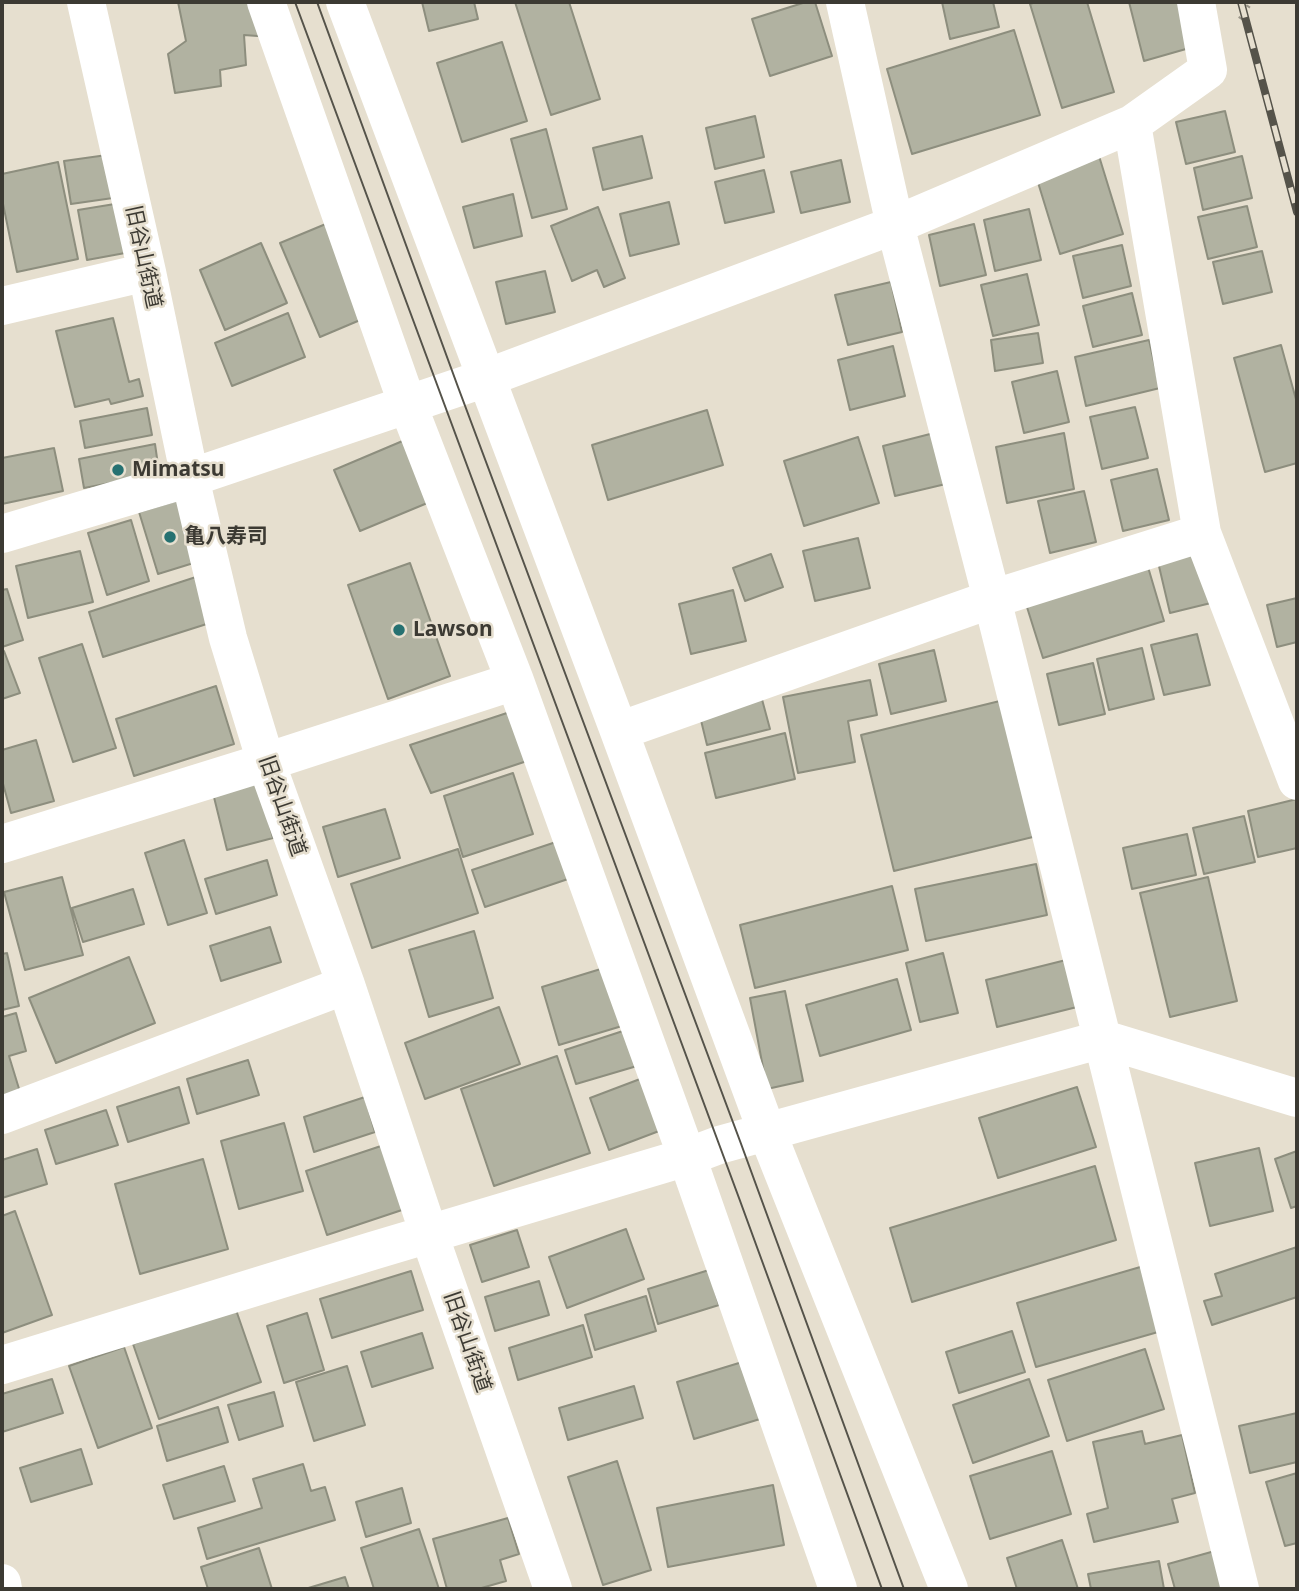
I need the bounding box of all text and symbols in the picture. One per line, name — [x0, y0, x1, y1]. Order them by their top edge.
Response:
street label: 旧谷山街道 — [120, 203, 166, 311]
place label: Mimatsu — [132, 457, 224, 483]
marker: Mimatsu — [110, 462, 126, 478]
place label: 亀八寿司 — [184, 524, 268, 550]
marker: 亀八寿司 — [162, 529, 178, 545]
place label: Lawson — [413, 617, 493, 643]
marker: Lawson — [391, 622, 407, 638]
street label: 旧谷山街道 — [253, 752, 311, 860]
street label: 旧谷山街道 — [438, 1288, 496, 1396]

